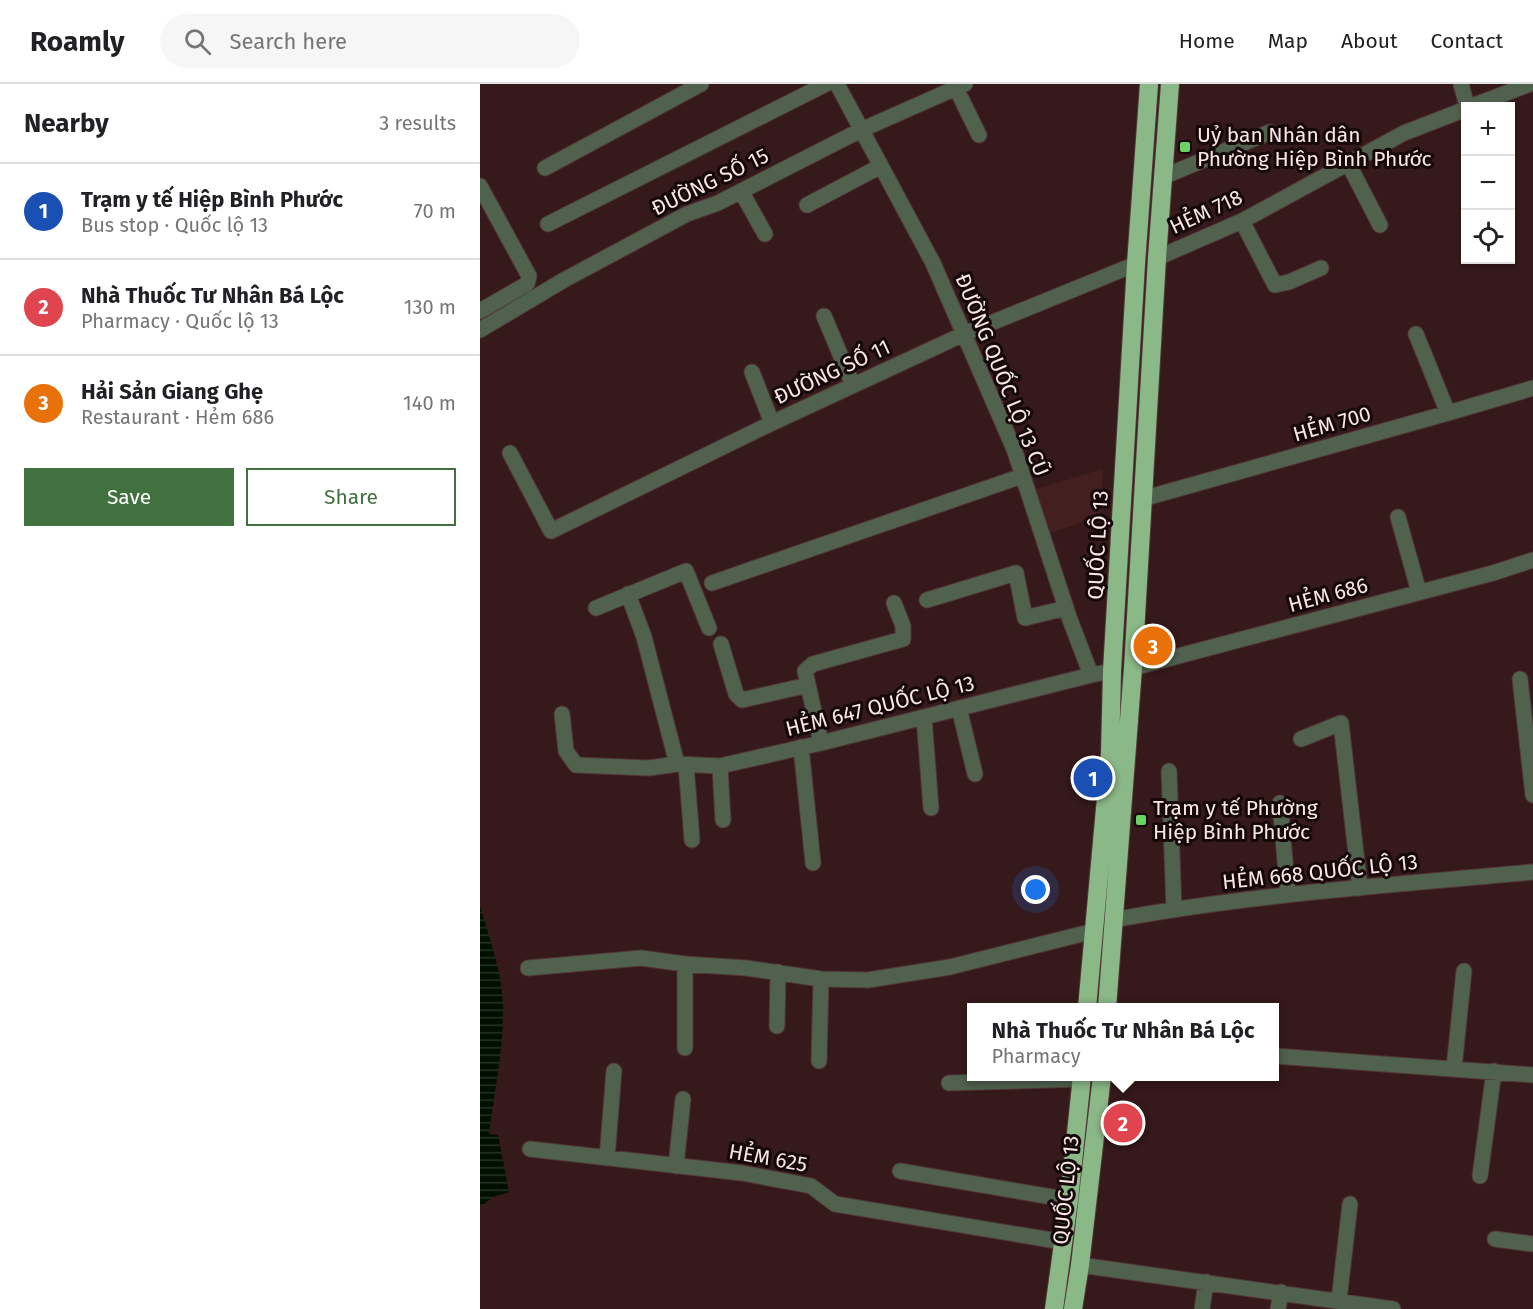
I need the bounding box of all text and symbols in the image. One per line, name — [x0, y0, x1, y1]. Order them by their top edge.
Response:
search box — [160, 14, 580, 68]
text: Roamly — [30, 25, 124, 58]
icon: search — [181, 25, 214, 58]
text: Search here — [229, 28, 347, 55]
text: Home — [1179, 28, 1235, 54]
text: Map — [1268, 28, 1308, 54]
text: About — [1341, 28, 1398, 54]
text: Contact — [1431, 28, 1503, 54]
map controls — [1461, 102, 1515, 264]
button: + — [1461, 102, 1515, 156]
text: Nearby — [24, 108, 109, 139]
text: 3 results — [379, 111, 456, 135]
place label: Uỷ ban Nhân dân Phường Hiệp Bình Phước — [1197, 122, 1432, 172]
marker: Uỷ ban Nhân dân Phường Hiệp Bình Phước — [1178, 140, 1192, 154]
street label: ĐƯỜNG SỐ 15 — [646, 141, 773, 222]
button: − — [1461, 156, 1515, 210]
street label: HẺM 718 — [1165, 183, 1246, 240]
text: Trạm y tế Hiệp Bình Phước — [81, 186, 343, 213]
text: 1 — [39, 199, 48, 223]
text: 70 m — [414, 199, 456, 223]
button: locate — [1461, 210, 1515, 264]
text: Bus stop · Quốc lộ 13 — [81, 213, 268, 237]
street label: ĐƯỜNG QUỐC LỘ 13 CŨ — [949, 269, 1056, 480]
text: Nhà Thuốc Tư Nhân Bá Lộc — [81, 282, 344, 309]
text: 2 — [38, 295, 49, 319]
text: 130 m — [404, 295, 456, 319]
text: Pharmacy · Quốc lộ 13 — [81, 309, 279, 333]
street label: ĐƯỜNG SỐ 11 — [769, 332, 894, 410]
text: Hải Sản Giang Ghẹ — [81, 378, 263, 405]
text: 3 — [38, 391, 49, 415]
text: 140 m — [403, 391, 456, 415]
street label: HẺM 700 — [1290, 400, 1374, 448]
text: Restaurant · Hẻm 686 — [81, 405, 274, 429]
button: Save — [24, 468, 234, 526]
button: Share — [246, 468, 456, 526]
street label: QUỐC LỘ 13 — [1080, 490, 1114, 600]
street label: HẺM 686 — [1285, 571, 1371, 618]
pin: 3 — [1134, 624, 1172, 668]
street label: HẺM 647 QUỐC LỘ 13 — [782, 668, 977, 742]
pin: 1 — [1074, 756, 1112, 800]
place label: Trạm y tế Phường Hiệp Bình Phước — [1153, 795, 1318, 845]
marker: Trạm y tế Phường Hiệp Bình Phước — [1134, 813, 1148, 827]
street label: HẺM 668 QUỐC LỘ 13 — [1221, 847, 1419, 895]
your location — [1021, 875, 1050, 904]
popup — [967, 1003, 1279, 1081]
text: Nhà Thuốc Tư Nhân Bá Lộc — [992, 1017, 1254, 1044]
text: Pharmacy — [992, 1044, 1081, 1068]
pin: 2 — [1104, 1100, 1142, 1146]
street label: QUỐC LỘ 13 — [1045, 1134, 1085, 1246]
street label: HẺM 625 — [727, 1137, 809, 1178]

